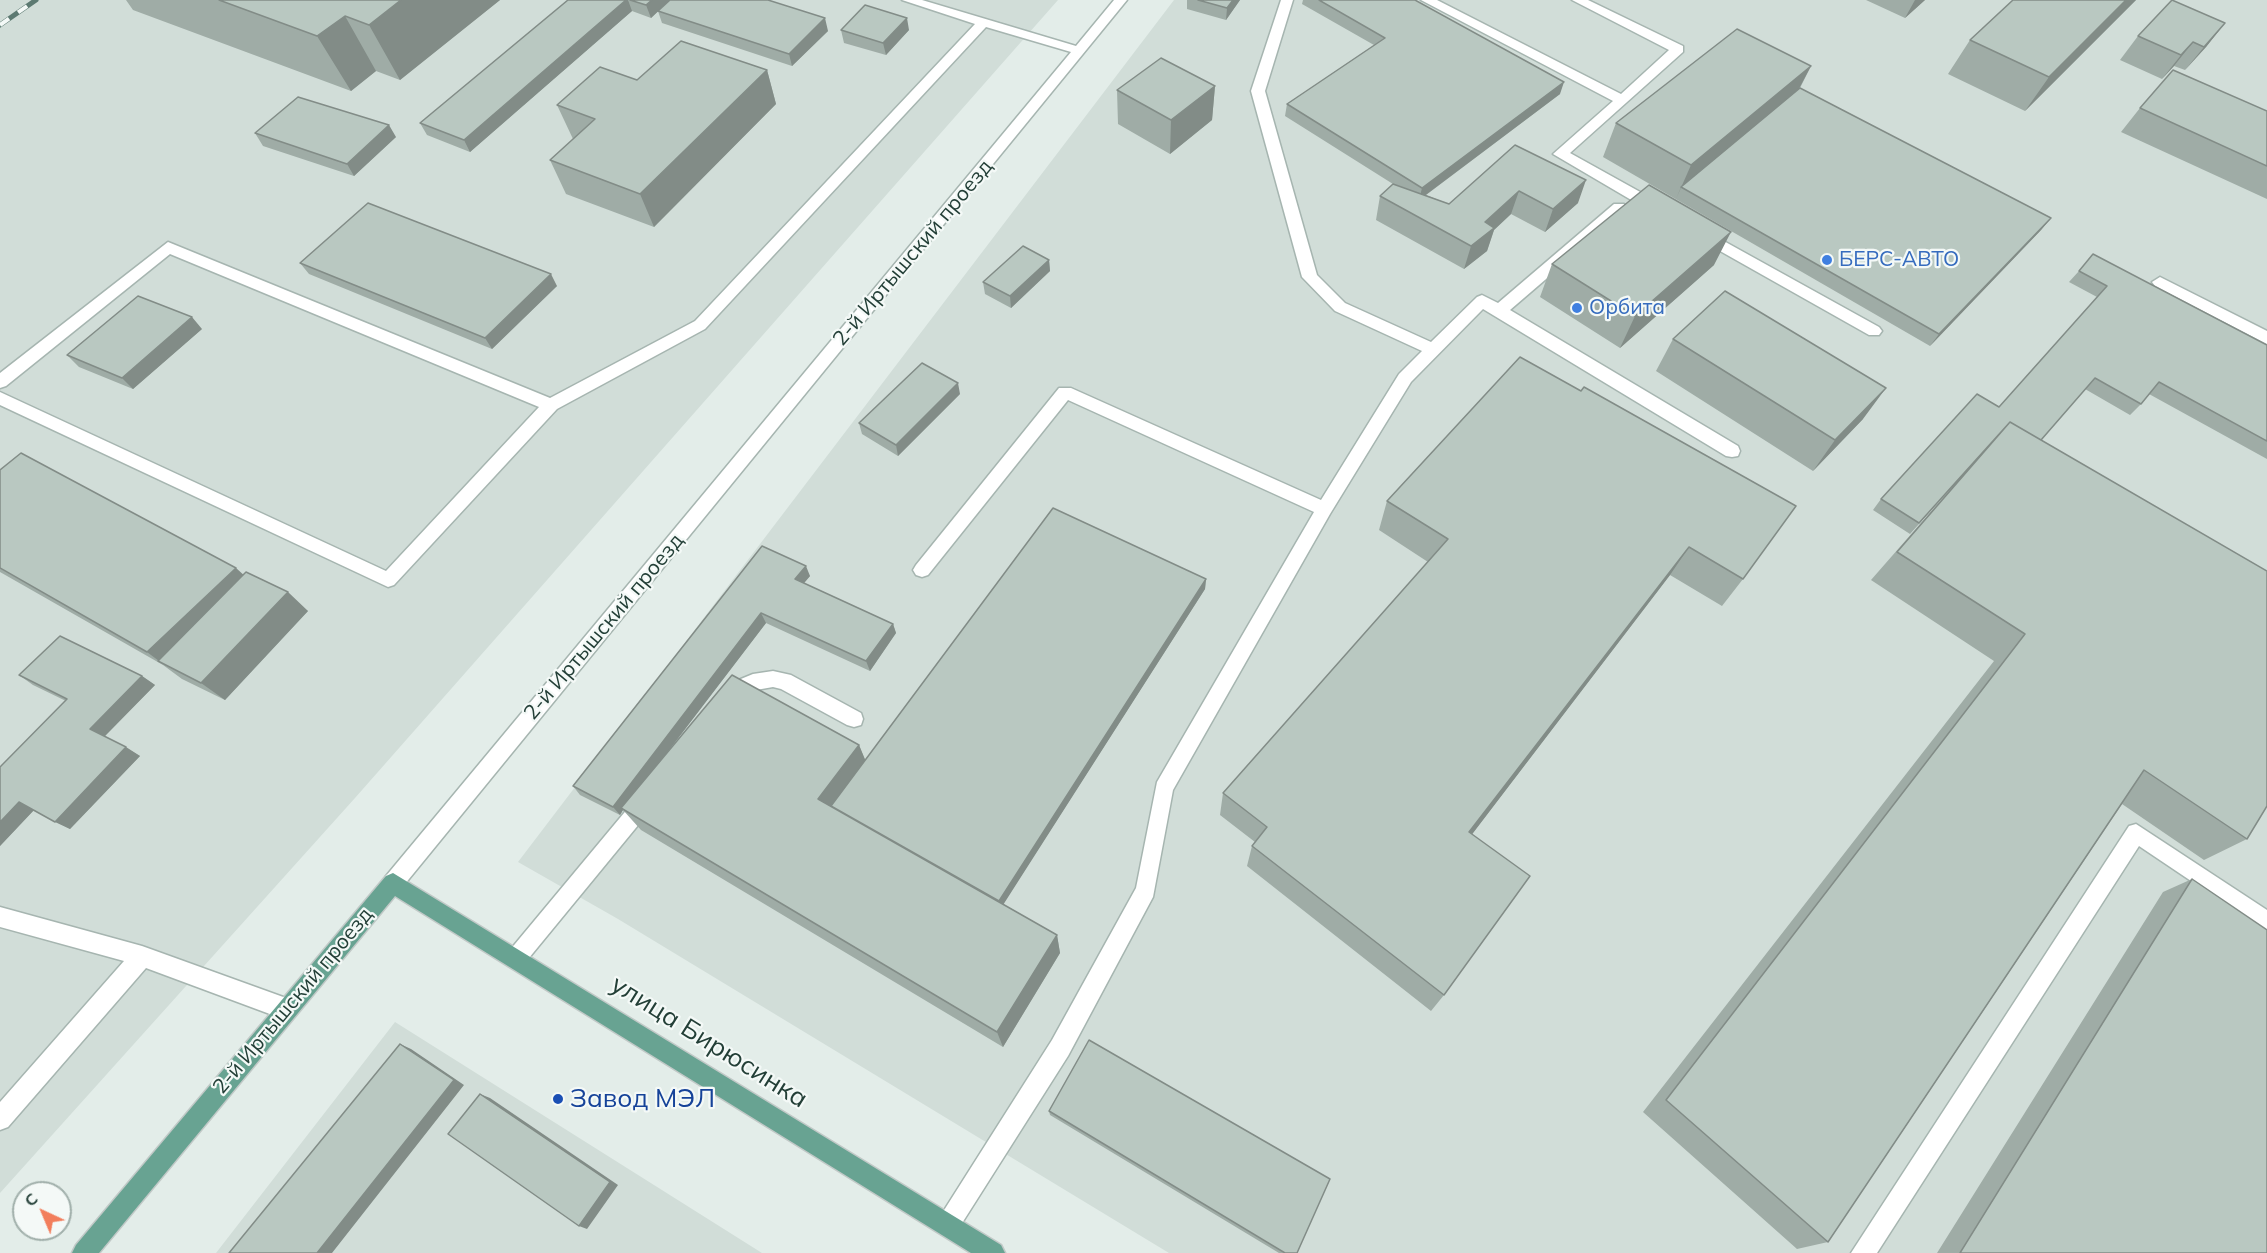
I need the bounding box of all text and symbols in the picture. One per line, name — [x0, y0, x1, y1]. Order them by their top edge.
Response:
street label: 2-й Иртышский проезд — [828, 155, 998, 351]
place label: БЕРС-АВТО — [1839, 247, 1959, 273]
marker: БЕРС-АВТО — [1820, 253, 1834, 267]
place label: Орбита — [1589, 295, 1665, 321]
marker: Орбита — [1570, 301, 1584, 315]
street label: 2-й Иртышский проезд — [519, 529, 689, 725]
street label: 2-й Иртышский проезд — [208, 903, 378, 1099]
street label: улица Бирюсинка — [605, 969, 813, 1115]
place label: Завод МЭЛ — [570, 1083, 715, 1115]
marker: Завод МЭЛ — [551, 1092, 565, 1106]
north arrow — [12, 1181, 72, 1241]
text: С — [20, 1188, 42, 1210]

